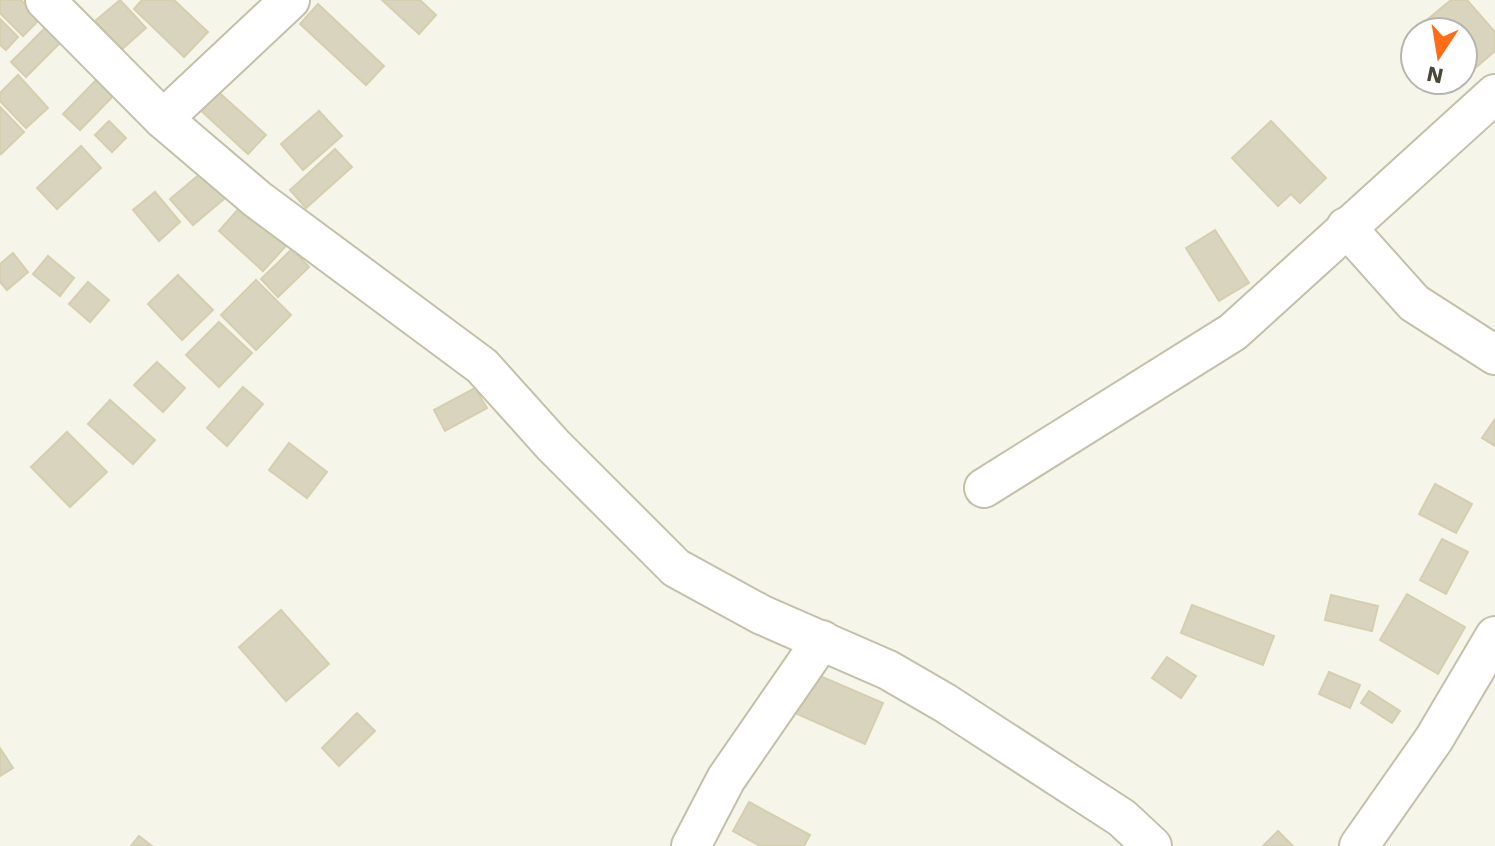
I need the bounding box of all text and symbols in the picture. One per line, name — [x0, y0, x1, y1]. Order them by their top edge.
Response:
north arrow — [1399, 16, 1479, 96]
text: N — [1424, 61, 1446, 89]

